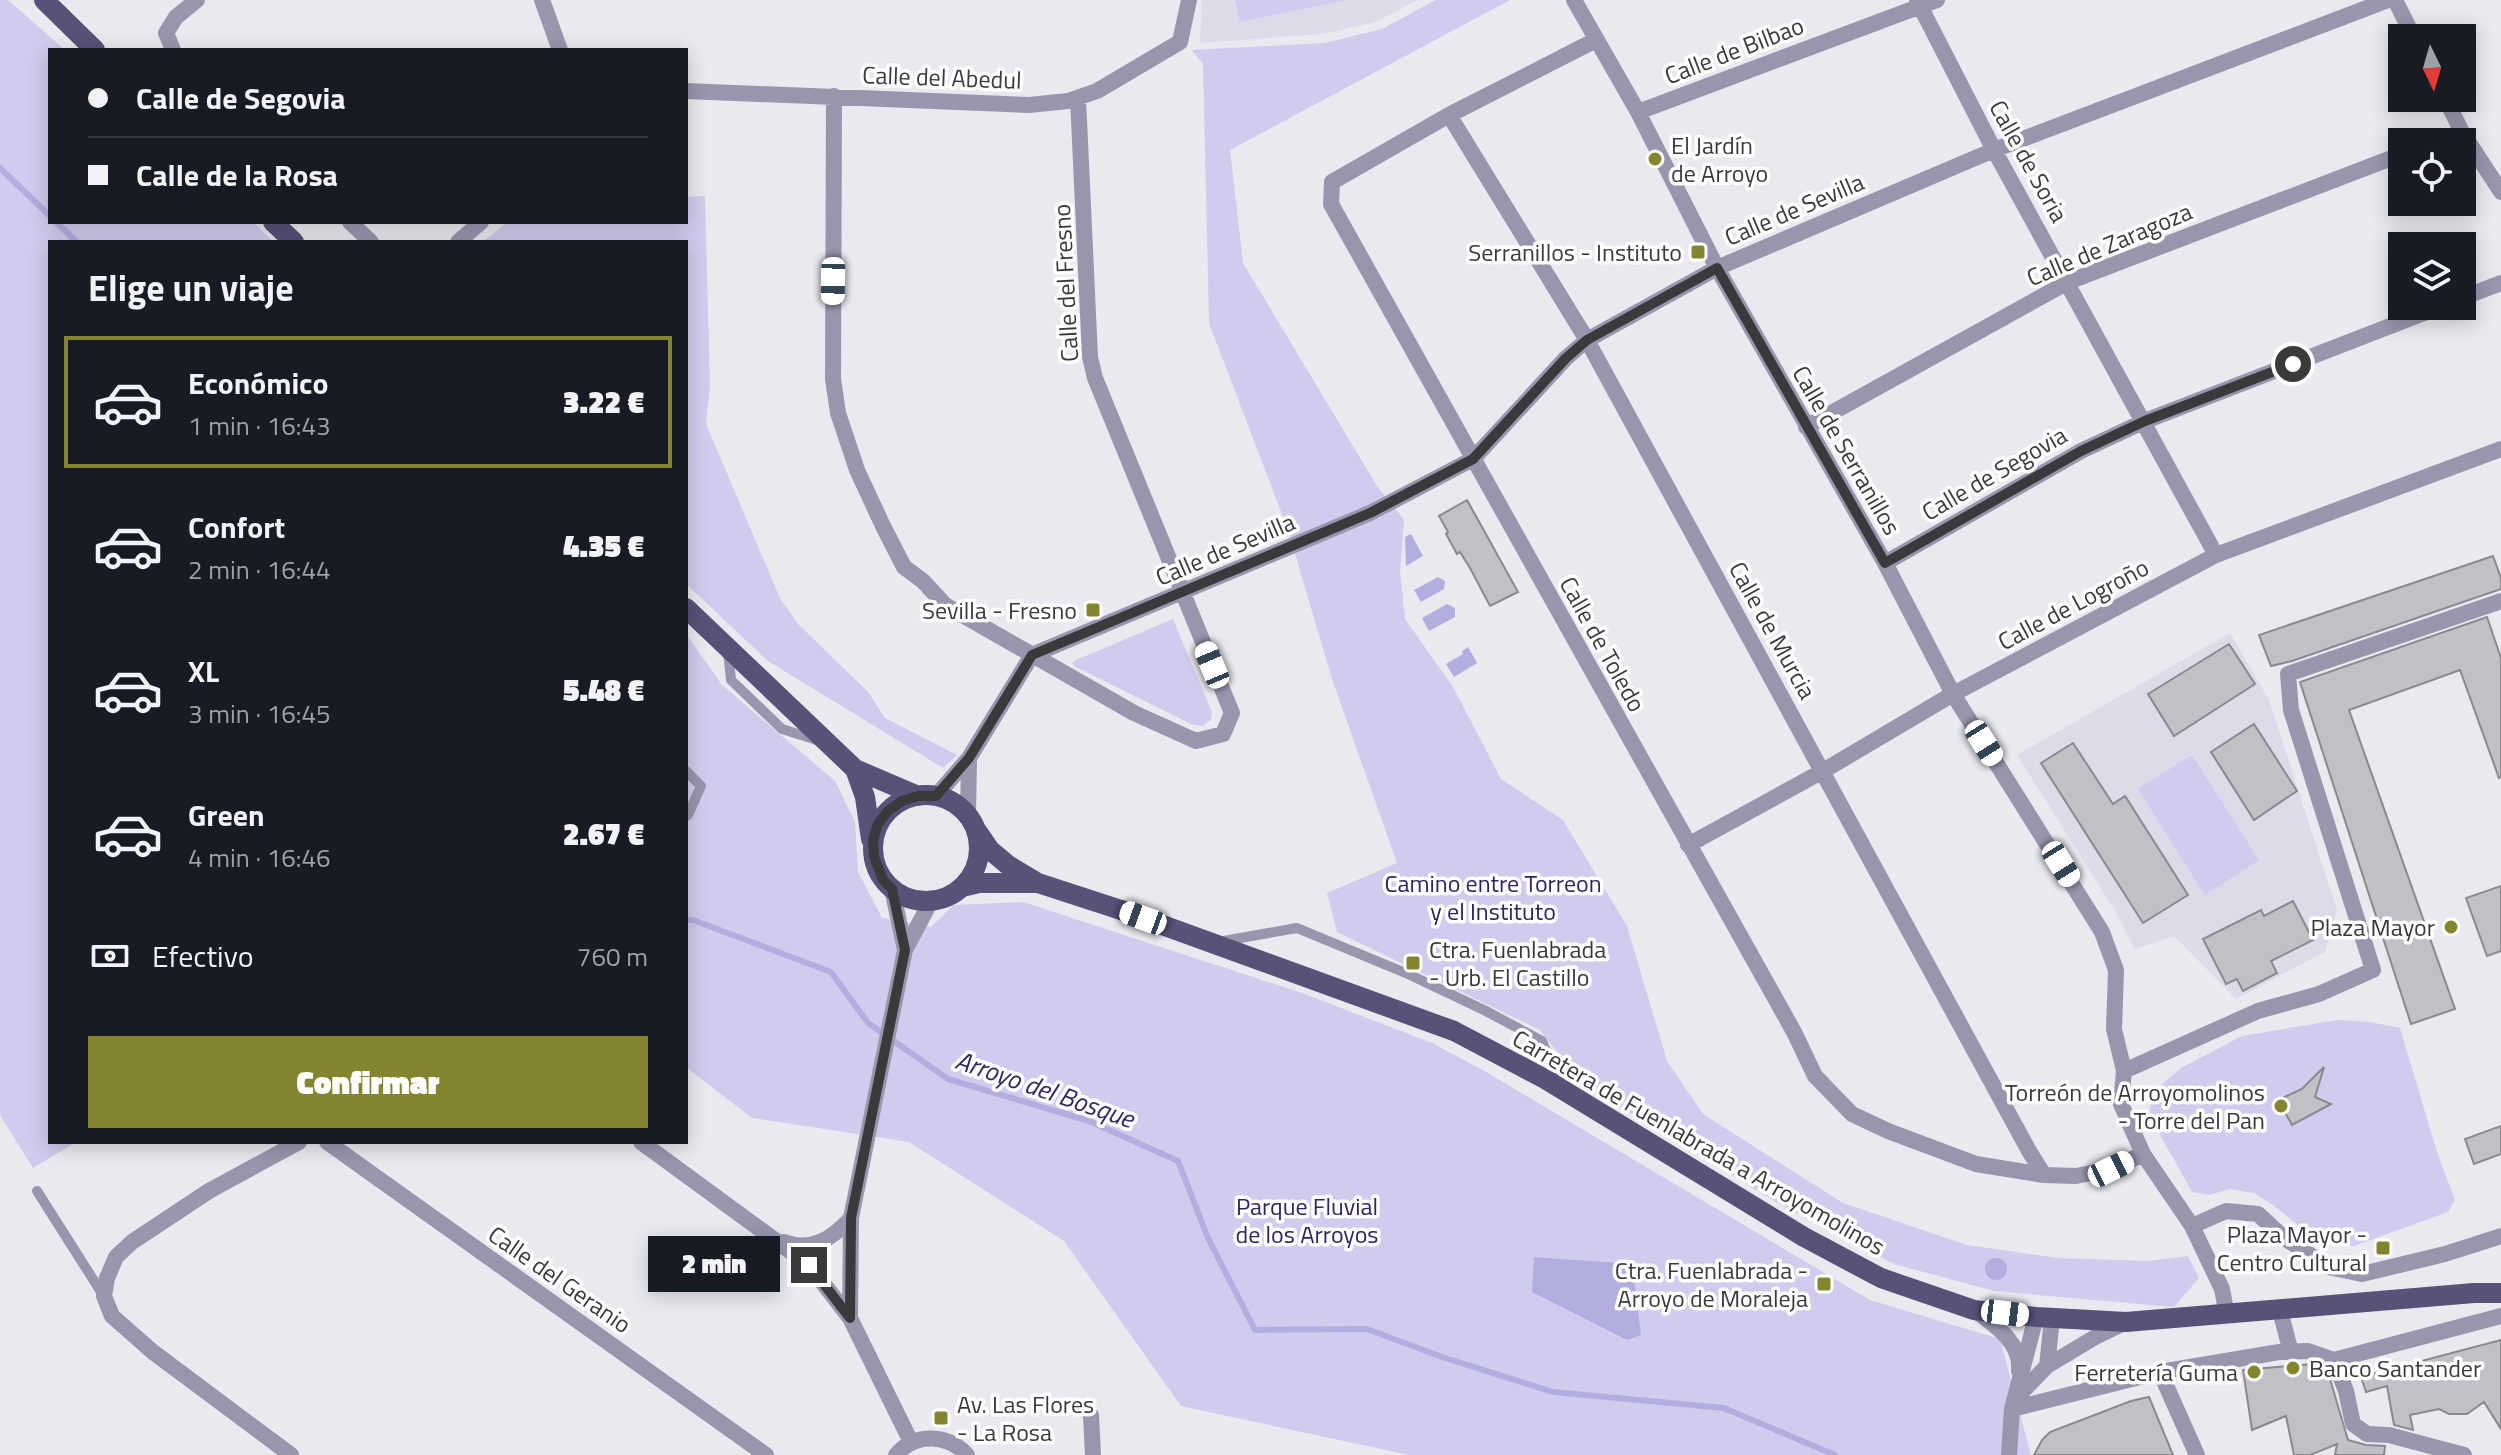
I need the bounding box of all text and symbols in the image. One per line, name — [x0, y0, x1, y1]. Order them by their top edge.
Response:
street label: Calle de Bilbao — [1659, 7, 1809, 93]
north arrow — [2388, 24, 2476, 112]
map controls — [2388, 24, 2476, 320]
street label: Calle del Abedul — [862, 56, 1022, 98]
text: Calle de Segovia — [136, 75, 346, 121]
street label: Calle de Soria — [1981, 93, 2077, 229]
place label: El Jardín de Arroyo — [1671, 127, 1768, 191]
button: locate — [2388, 128, 2476, 216]
marker: El Jardín de Arroyo — [1646, 150, 1664, 168]
text: Calle de la Rosa — [136, 152, 338, 198]
street label: Calle de Sevilla — [1719, 163, 1869, 255]
street label: Calle de Zaragoza — [2021, 193, 2197, 295]
street label: Calle del Fresno — [1043, 203, 1087, 363]
button: layers — [2388, 232, 2476, 320]
place label: Serranillos - Instituto — [1468, 234, 1682, 270]
marker: Serranillos - Instituto — [1689, 243, 1707, 261]
car — [821, 257, 845, 305]
text: Elige un viaje — [88, 260, 294, 315]
route start — [2275, 346, 2311, 382]
street label: Calle de Serranillos — [1784, 359, 1910, 541]
text: Económico — [188, 360, 328, 406]
icon: car — [92, 366, 164, 438]
text: 3.22 € — [563, 379, 644, 425]
text: 1 min · 16:43 — [188, 406, 331, 445]
street label: Calle de Segovia — [1915, 417, 2073, 529]
street label: Calle de Sevilla — [1150, 503, 1300, 595]
text: Confort — [188, 504, 285, 550]
icon: car — [92, 510, 164, 582]
text: 4.35 € — [563, 523, 644, 569]
street label: Calle de Logroño — [1991, 549, 2155, 659]
text: 2 min · 16:44 — [188, 550, 331, 589]
street label: Calle de Murcia — [1720, 555, 1826, 705]
street label: Calle de Toledo — [1551, 570, 1655, 718]
place label: Sevilla - Fresno — [922, 592, 1077, 628]
marker: Sevilla - Fresno — [1084, 601, 1102, 619]
car — [1192, 638, 1232, 692]
text: XL — [188, 648, 219, 694]
icon: car — [92, 654, 164, 726]
text: 5.48 € — [563, 667, 644, 713]
text: 3 min · 16:45 — [188, 694, 331, 733]
car — [1961, 716, 2007, 770]
text: Green — [188, 792, 265, 838]
icon: car — [92, 798, 164, 870]
text: 2.67 € — [563, 811, 644, 857]
car — [2038, 837, 2084, 891]
text: 4 min · 16:46 — [188, 838, 331, 877]
park label: Camino entre Torreon y el Instituto — [1384, 865, 1602, 929]
car — [1116, 899, 1170, 937]
place label: Plaza Mayor — [2311, 909, 2435, 945]
marker: Plaza Mayor — [2442, 918, 2460, 936]
place label: Ctra. Fuenlabrada - Urb. El Castillo — [1429, 931, 1606, 995]
text: Efectivo — [152, 933, 254, 979]
icon: cash — [88, 934, 132, 978]
text: 760 m — [577, 937, 648, 976]
marker: Ctra. Fuenlabrada - Urb. El Castillo — [1404, 954, 1422, 972]
street label: Carretera de Fuenlabrada a Arroyomolinos — [1506, 1020, 1892, 1264]
button: Confirmar — [88, 1036, 648, 1128]
water label: Arroyo del Bosque — [951, 1040, 1141, 1138]
place label: Torreón de Arroyomolinos - Torre del Pan — [2005, 1074, 2265, 1138]
marker: Torreón de Arroyomolinos - Torre del Pan — [2272, 1097, 2290, 1115]
car — [2084, 1148, 2138, 1190]
park label: Parque Fluvial de los Arroyos — [1235, 1188, 1379, 1252]
street label: Calle del Geranio — [481, 1216, 639, 1342]
place label: Plaza Mayor - Centro Cultural — [2217, 1216, 2367, 1280]
callout: 2 min — [649, 1237, 781, 1293]
marker: Plaza Mayor - Centro Cultural — [2374, 1239, 2392, 1257]
text: 2 min — [682, 1244, 746, 1283]
route end — [791, 1247, 827, 1283]
place label: Ctra. Fuenlabrada - Arroyo de Moraleja — [1615, 1252, 1808, 1316]
marker: Ctra. Fuenlabrada - Arroyo de Moraleja — [1815, 1275, 1833, 1293]
car — [1980, 1298, 2030, 1328]
place label: Banco Santander — [2309, 1350, 2481, 1386]
place label: Ferretería Guma — [2074, 1354, 2238, 1390]
marker: Banco Santander — [2284, 1359, 2302, 1377]
marker: Ferretería Guma — [2245, 1363, 2263, 1381]
place label: Av. Las Flores - La Rosa — [957, 1386, 1094, 1450]
marker: Av. Las Flores - La Rosa — [932, 1409, 950, 1427]

